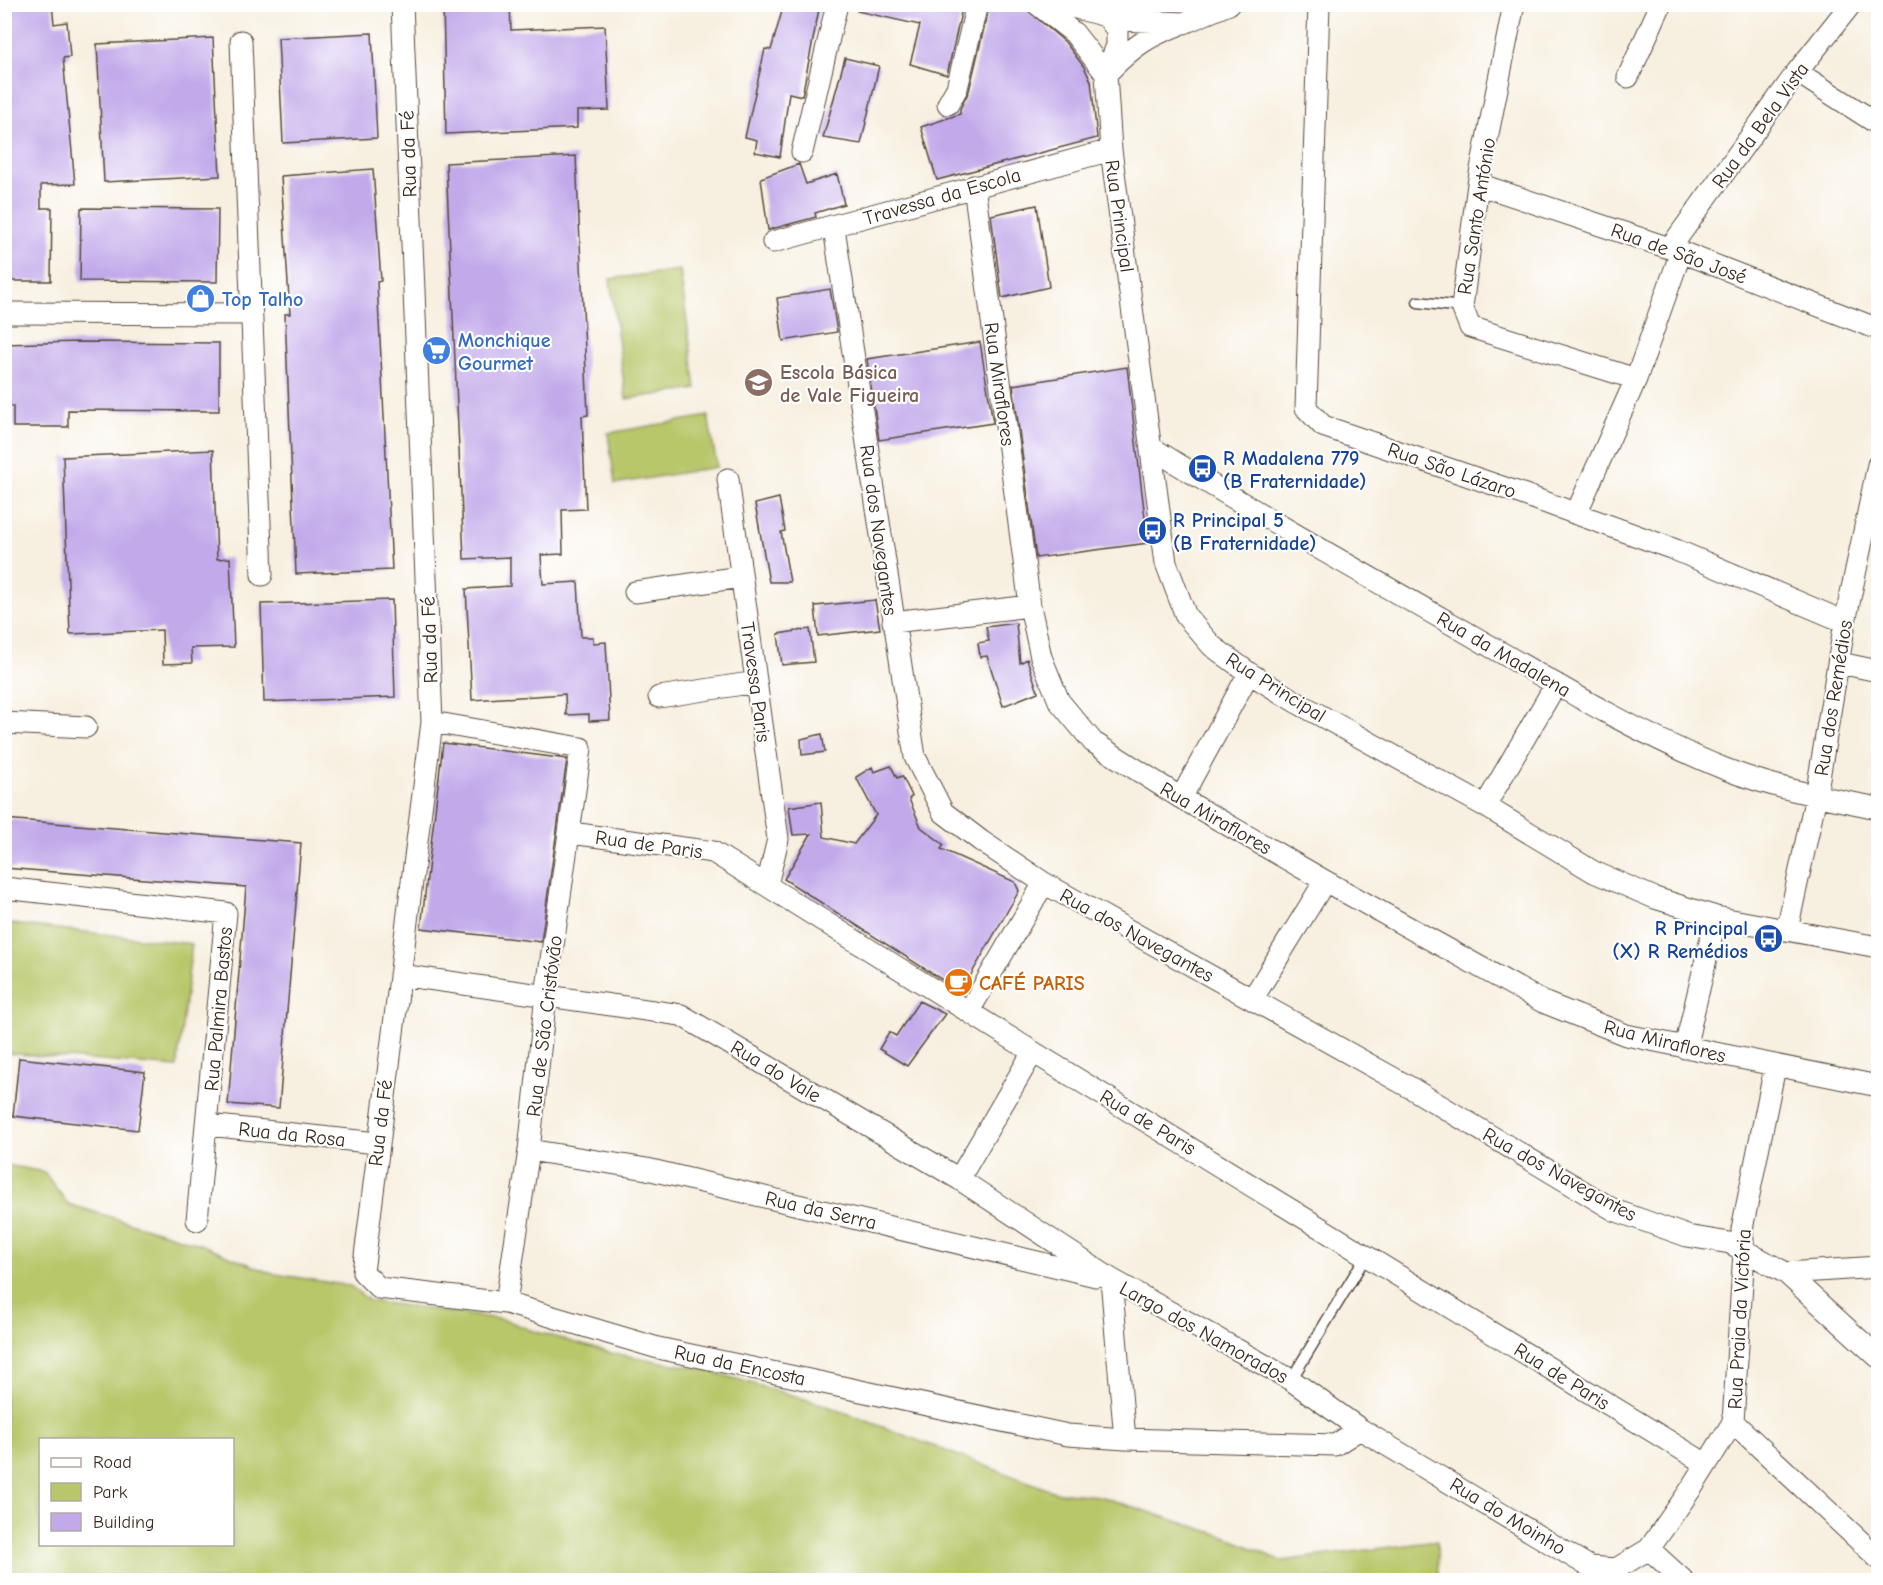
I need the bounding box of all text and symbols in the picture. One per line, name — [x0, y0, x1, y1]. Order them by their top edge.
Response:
street label: Rua da Bela Vista — [1707, 58, 1814, 193]
street label: Rua da Fé — [395, 110, 422, 198]
street label: Rua Santo António — [1453, 136, 1500, 296]
street label: Rua Principal — [1100, 158, 1139, 274]
street label: Travessa da Escola — [861, 163, 1024, 230]
street label: Rua de São José — [1608, 218, 1750, 289]
shop icon: Top Talho — [185, 283, 217, 315]
place label: Top Talho — [222, 288, 303, 311]
street label: Rua Miraflores — [979, 321, 1020, 447]
place label: Monchique Gourmet — [458, 329, 551, 375]
supermarket icon: Monchique Gourmet — [421, 335, 453, 367]
place label: Escola Básica de Vale Figueira — [780, 361, 919, 407]
school or university icon: Escola Básica de Vale Figueira — [743, 367, 775, 399]
street label: Rua São Lázaro — [1385, 438, 1519, 503]
street label: Rua dos Navegantes — [855, 443, 902, 617]
place label: R Madalena 779 (B Fraternidade) — [1223, 447, 1366, 493]
bus stop icon: R Madalena 779 (B Fraternidade) — [1186, 453, 1218, 485]
place label: R Principal 5 (B Fraternidade) — [1173, 509, 1316, 555]
bus stop icon: R Principal 5 (B Fraternidade) — [1136, 515, 1168, 547]
street label: Rua da Fé — [416, 596, 443, 684]
street label: Rua da Madalena — [1433, 607, 1575, 702]
street label: Rua dos Remédios — [1810, 619, 1857, 778]
street label: Travessa Paris — [736, 620, 775, 744]
street label: Rua Principal — [1222, 648, 1330, 727]
street label: Rua Miraflores — [1156, 777, 1276, 860]
street label: Rua de Paris — [594, 826, 704, 863]
street label: Rua dos Navegantes — [1056, 884, 1218, 987]
place label: R Principal (X) R Remédios — [1612, 917, 1748, 963]
bus stop icon: R Principal (X) R Remédios — [1753, 923, 1785, 955]
street label: Rua Palmira Bastos — [200, 926, 237, 1092]
street label: Rua de São Cristóvão — [522, 934, 567, 1118]
cafe icon: CAFÉ PARIS — [942, 967, 974, 999]
place label: CAFÉ PARIS — [979, 971, 1085, 995]
street label: Rua Miraflores — [1602, 1015, 1728, 1068]
street label: Rua do Vale — [726, 1035, 825, 1107]
street label: Rua da Fé — [364, 1078, 397, 1168]
street label: Rua de Paris — [1096, 1085, 1200, 1160]
street label: Rua da Rosa — [237, 1117, 347, 1152]
street label: Rua dos Navegantes — [1479, 1123, 1641, 1226]
street label: Rua da Serra — [763, 1187, 879, 1234]
street label: Rua Praia da Victória — [1723, 1228, 1756, 1410]
street label: Largo dos Namorados — [1116, 1277, 1292, 1388]
street label: Rua de Paris — [1510, 1338, 1614, 1415]
street label: Rua da Encosta — [672, 1340, 808, 1391]
legend — [39, 1438, 234, 1546]
text: Road — [93, 1452, 132, 1473]
street label: Rua do Moinho — [1446, 1473, 1570, 1560]
text: Park — [93, 1482, 128, 1503]
text: Building — [93, 1512, 155, 1533]

